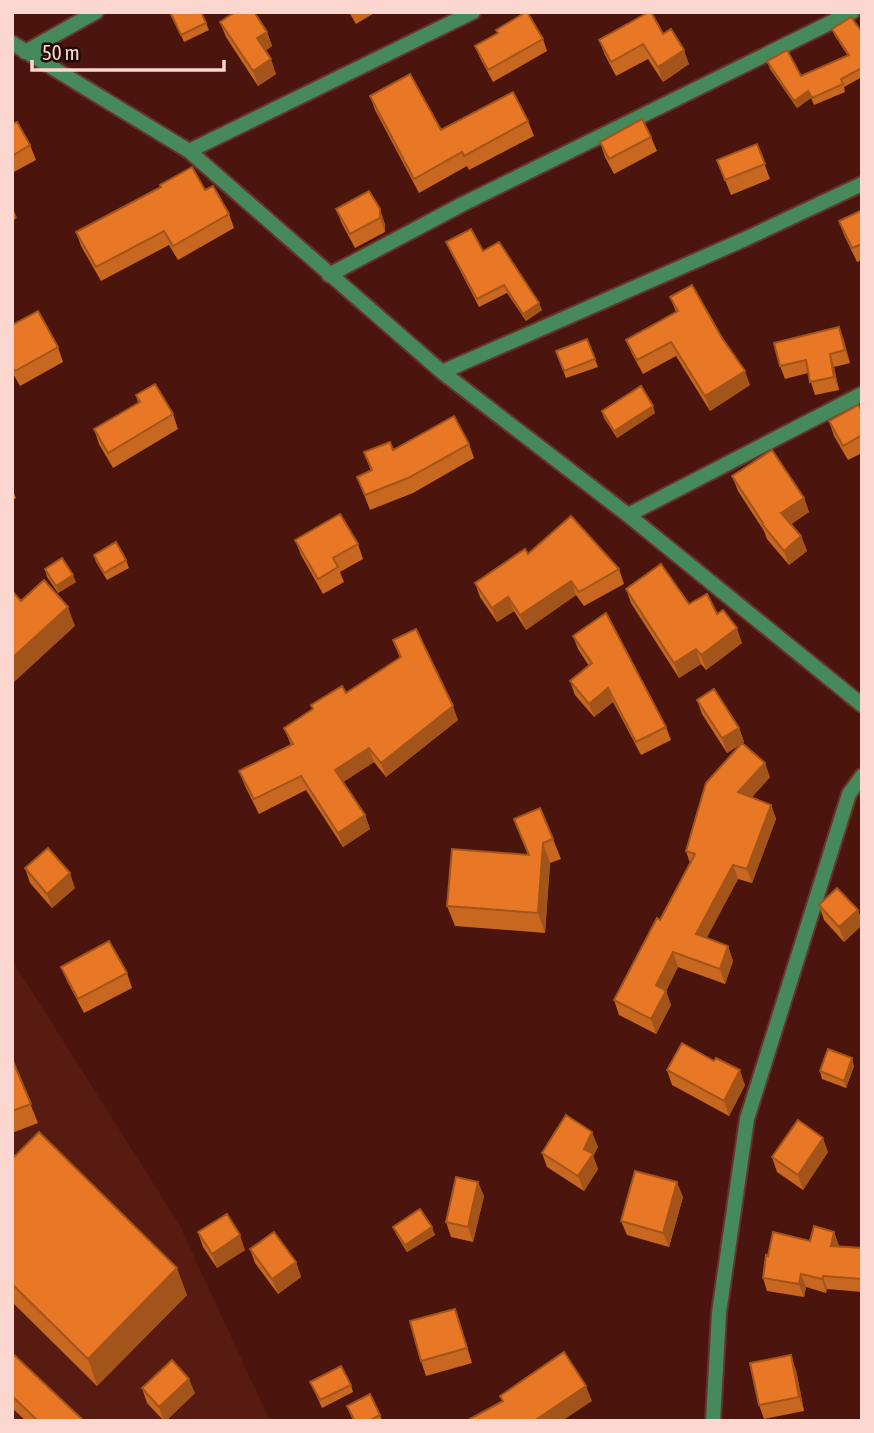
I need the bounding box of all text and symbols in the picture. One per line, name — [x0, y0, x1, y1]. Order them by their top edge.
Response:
scale bar — [32, 28, 224, 72]
text: 50 m — [42, 40, 80, 64]

